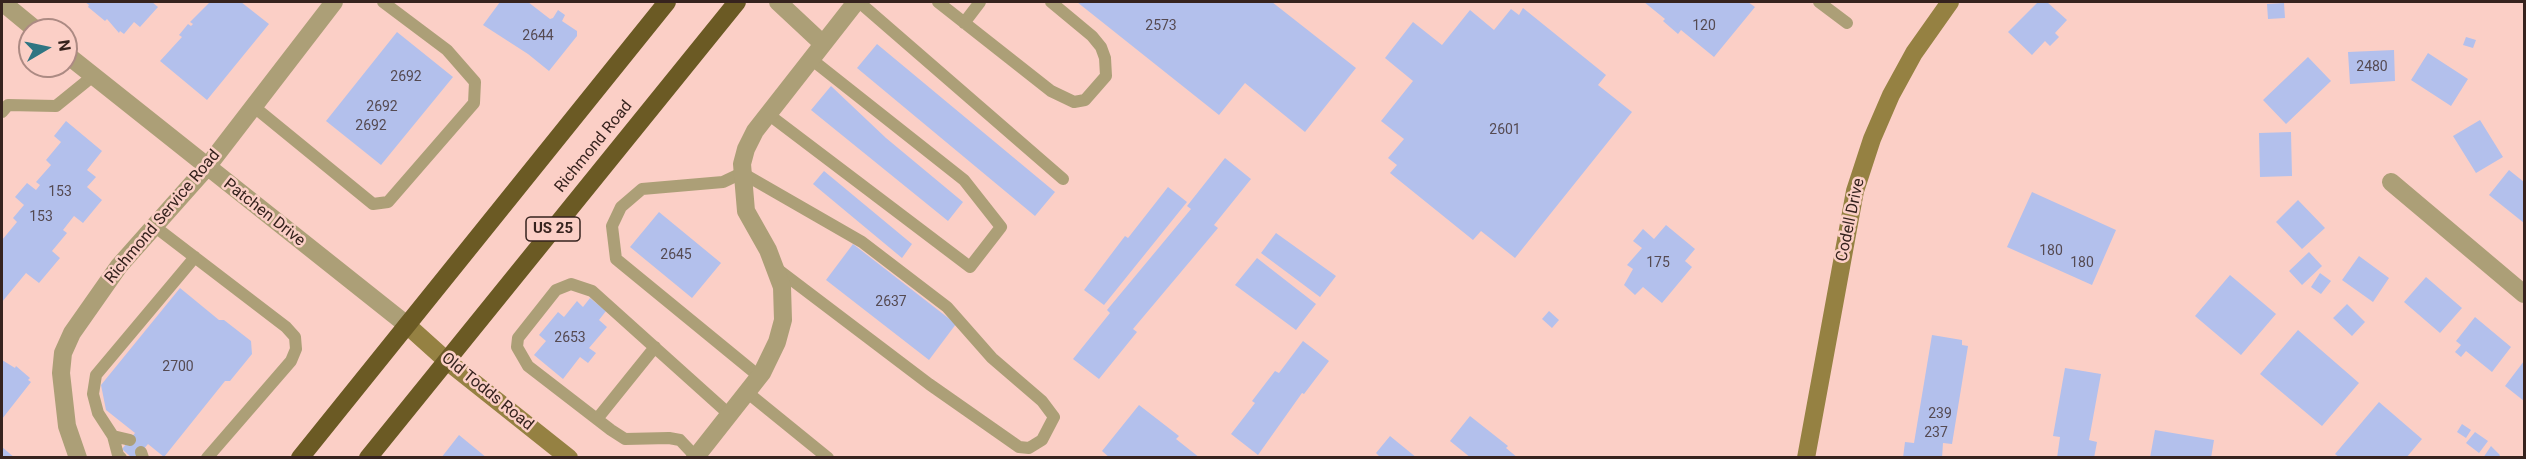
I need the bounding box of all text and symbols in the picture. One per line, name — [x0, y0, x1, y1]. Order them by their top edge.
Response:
north arrow — [18, 18, 78, 78]
house number: 2573 — [1145, 18, 1177, 34]
house number: 120 — [1692, 18, 1716, 34]
house number: 2644 — [522, 28, 554, 44]
text: N — [54, 38, 75, 52]
house number: 2480 — [2356, 59, 2388, 75]
house number: 2692 — [390, 69, 422, 85]
street label: Richmond Road — [551, 97, 637, 197]
house number: 2692 — [366, 99, 398, 115]
house number: 2692 — [355, 118, 387, 134]
house number: 2601 — [1489, 122, 1521, 138]
street label: Richmond Service Road — [101, 146, 225, 288]
street label: Patchen Drive — [219, 175, 309, 251]
street label: Codell Drive — [1833, 177, 1869, 263]
house number: 153 — [48, 184, 72, 200]
house number: 153 — [29, 209, 53, 225]
road number: US 25 — [526, 217, 580, 241]
house number: 180 — [2039, 243, 2063, 259]
house number: 2645 — [660, 247, 692, 263]
house number: 175 — [1646, 255, 1670, 271]
house number: 180 — [2070, 255, 2094, 271]
house number: 2637 — [875, 294, 907, 310]
house number: 2653 — [554, 330, 586, 346]
street label: Old Todds Road — [437, 349, 537, 435]
house number: 2700 — [162, 359, 194, 375]
house number: 239 — [1928, 406, 1952, 422]
house number: 237 — [1924, 425, 1948, 441]

